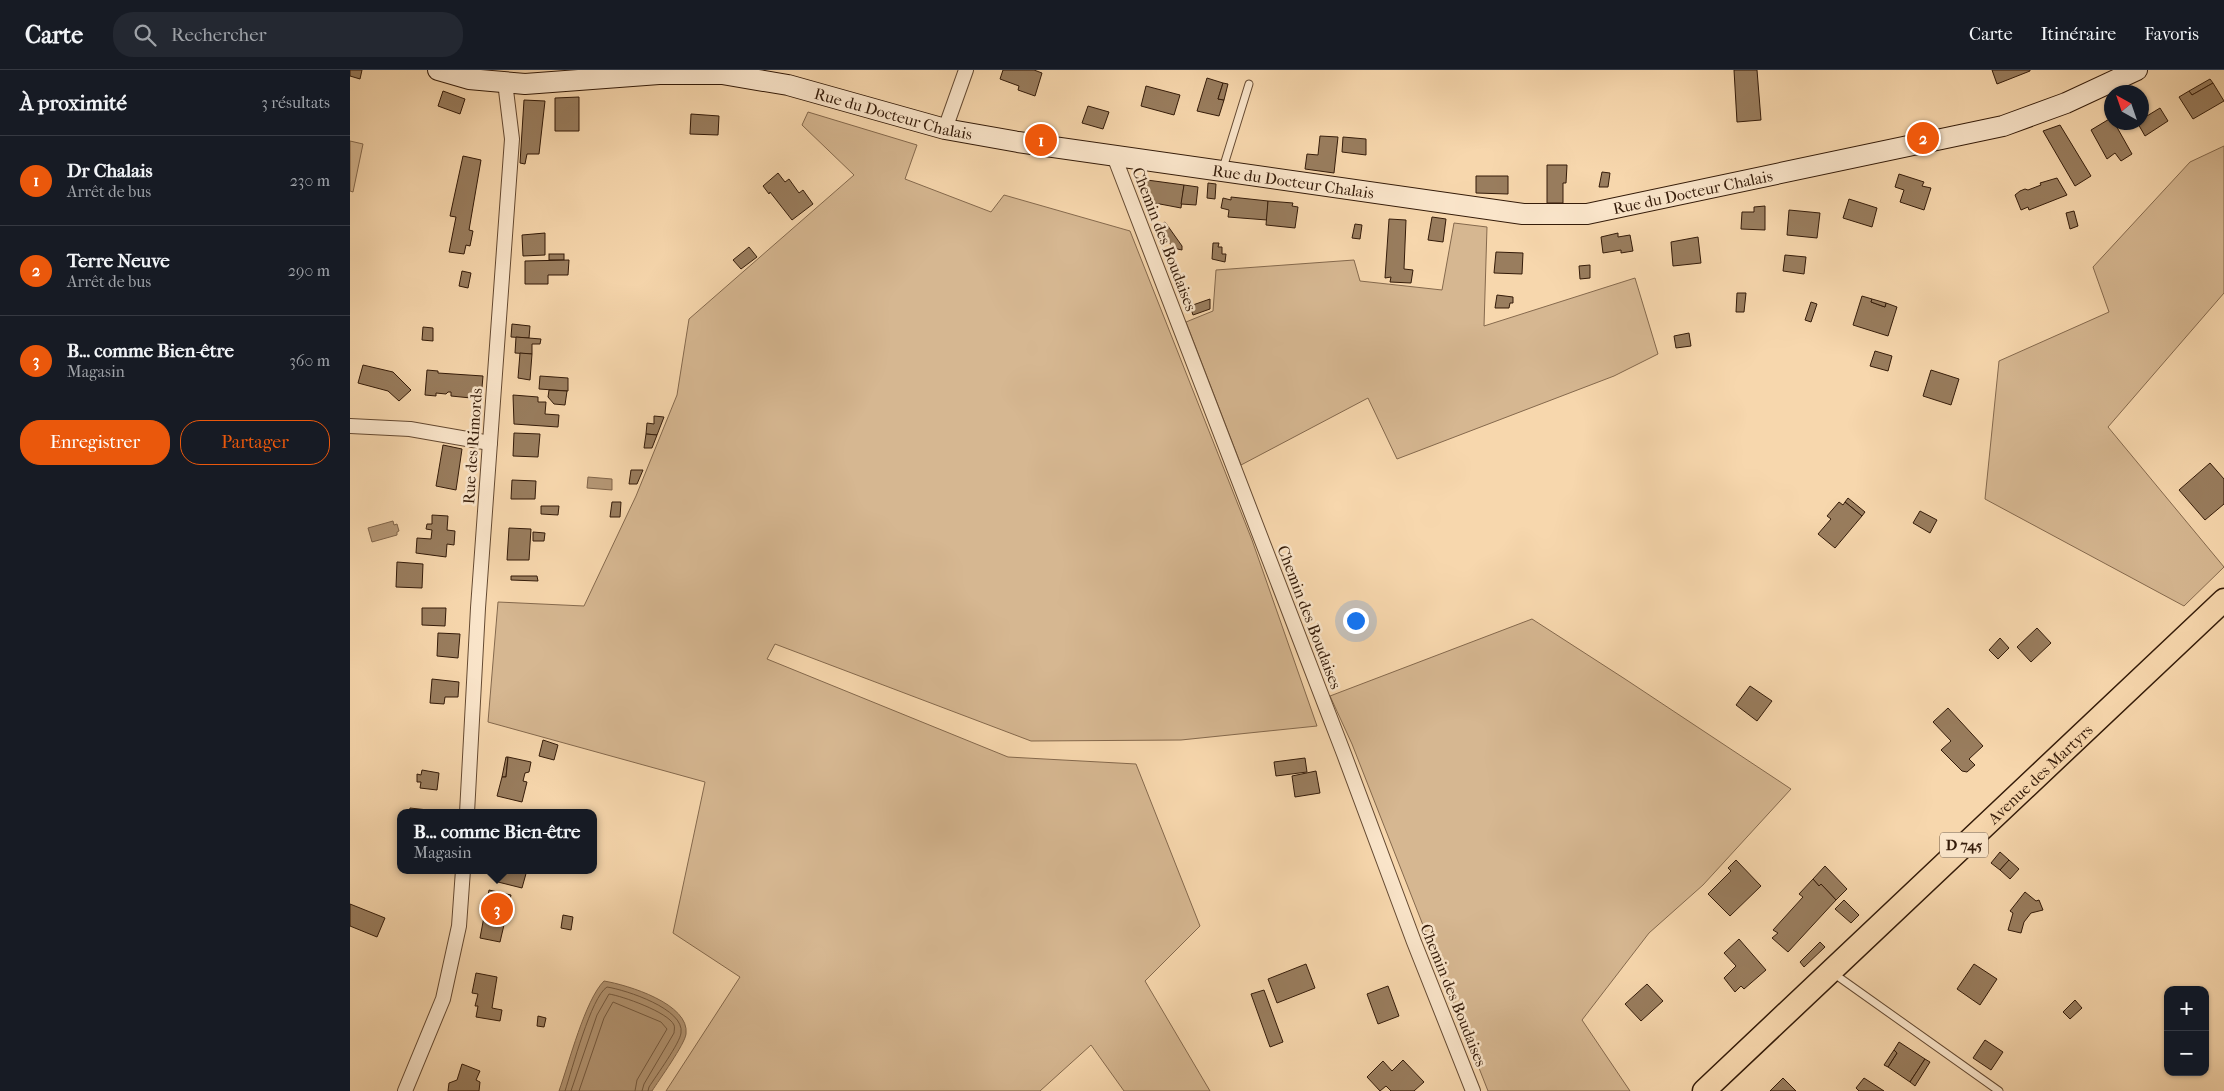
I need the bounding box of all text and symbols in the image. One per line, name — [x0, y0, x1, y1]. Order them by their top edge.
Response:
search box — [113, 12, 463, 57]
text: Carte — [25, 21, 83, 49]
icon: search — [131, 21, 159, 49]
text: Rechercher — [171, 24, 267, 46]
text: Carte — [1969, 24, 2013, 45]
text: Itinéraire — [2041, 24, 2116, 45]
text: Favoris — [2144, 24, 2199, 45]
street label: Rue du Docteur Chalais — [812, 84, 974, 144]
north arrow — [2104, 85, 2149, 130]
text: À proximité — [20, 91, 127, 115]
text: 3 résultats — [261, 93, 330, 112]
pin: 2 — [1907, 119, 1939, 157]
pin: 1 — [1025, 121, 1057, 159]
text: Dr Chalais — [67, 160, 153, 182]
street label: Rue du Docteur Chalais — [1211, 161, 1375, 203]
street label: Chemin des Boudaises — [1128, 165, 1201, 314]
street label: Rue du Docteur Chalais — [1611, 166, 1774, 218]
text: 1 — [33, 171, 39, 190]
text: 230 m — [290, 171, 330, 190]
text: Arrêt de bus — [67, 182, 151, 201]
text: Terre Neuve — [67, 250, 170, 272]
text: 2 — [32, 261, 40, 280]
text: 290 m — [288, 261, 330, 280]
text: Arrêt de bus — [67, 272, 151, 291]
text: B... comme Bien-être — [67, 340, 234, 362]
text: 3 — [33, 351, 39, 370]
text: 360 m — [289, 351, 330, 370]
text: Magasin — [67, 362, 125, 381]
street label: Rue des Rimords — [459, 387, 486, 505]
button: Enregistrer — [20, 420, 170, 465]
button: Partager — [180, 420, 330, 465]
street label: Chemin des Boudaises — [1273, 543, 1346, 692]
your location — [1343, 608, 1369, 634]
street label: Avenue des Martyrs — [1983, 720, 2097, 829]
popup — [397, 809, 597, 874]
text: B... comme Bien-être — [414, 821, 580, 843]
road number: D 745 — [1940, 832, 1988, 858]
text: Magasin — [414, 843, 471, 862]
pin: 3 — [481, 890, 513, 928]
street label: Chemin des Boudaises — [1416, 921, 1491, 1069]
map controls — [2164, 986, 2209, 1076]
button: + — [2164, 986, 2209, 1031]
button: − — [2164, 1031, 2209, 1076]

